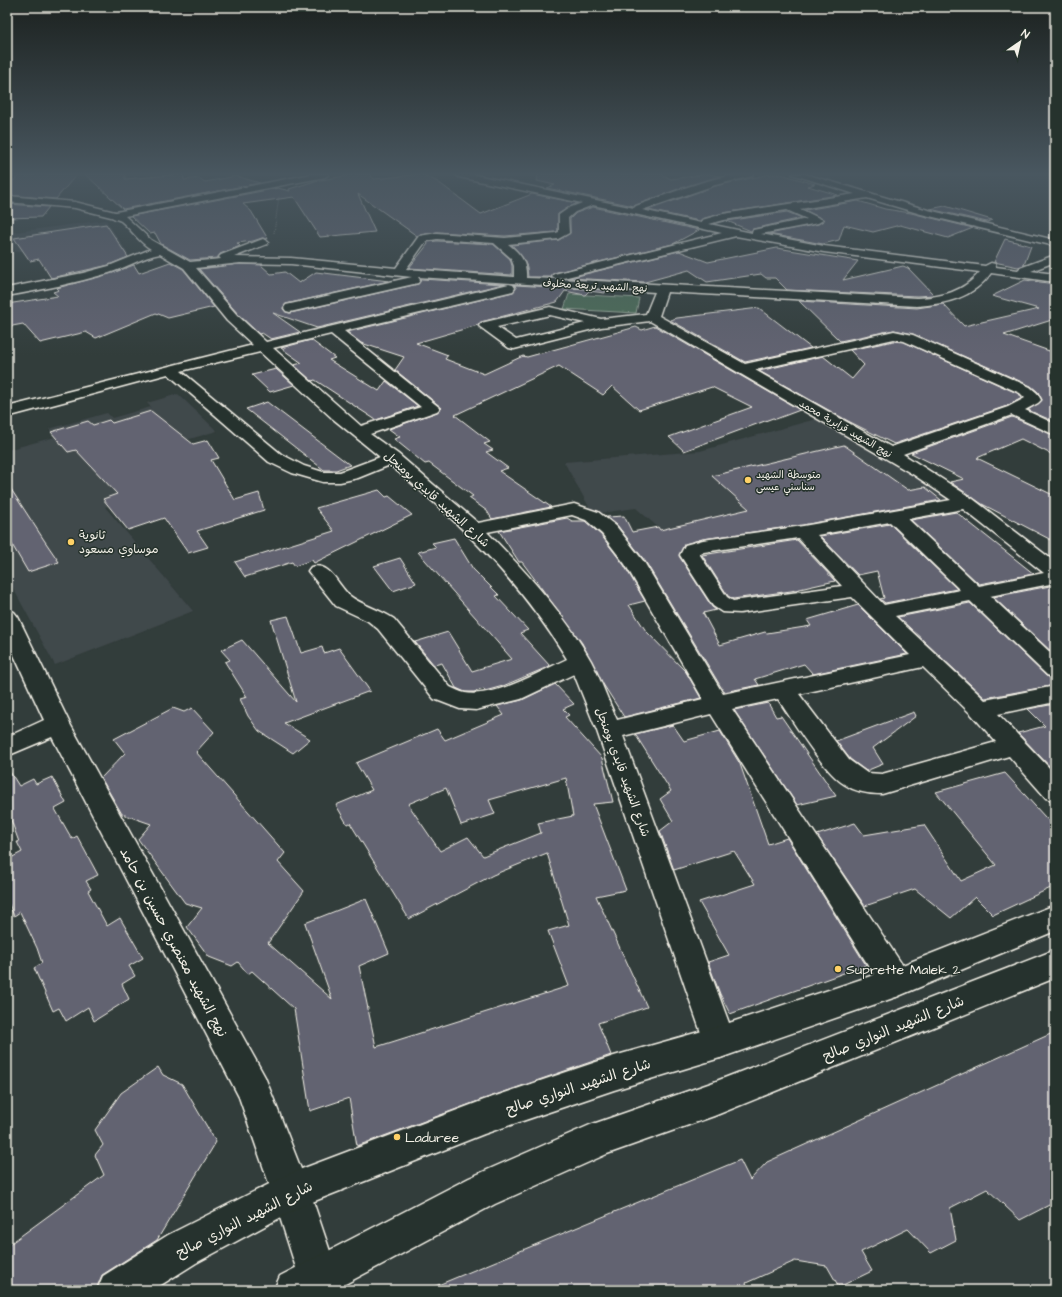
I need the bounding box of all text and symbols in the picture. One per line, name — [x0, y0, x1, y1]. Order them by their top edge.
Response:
north arrow — [1000, 22, 1040, 62]
text: N — [1018, 26, 1032, 42]
street label: نهج الشهيد تريعة مخلوف — [542, 276, 648, 296]
street label: نهج الشهيد قرايرية محمد — [796, 397, 895, 461]
street label: شارع الشهيد قايدي بومنجل — [380, 447, 493, 551]
place label: متوسطة الشهيد سناسني عيسى — [756, 468, 821, 496]
marker: متوسطة الشهيد سناسني عيسى — [743, 475, 753, 485]
place label: ثانوية موساوي مسعود — [79, 527, 158, 558]
marker: ثانوية موساوي مسعود — [66, 537, 76, 547]
street label: شارع الشهيد قايدي بومنجل — [591, 705, 654, 839]
street label: نهج الشهيد معنصري حسين بن حامد — [114, 844, 232, 1041]
place label: Suprette Malek 2 — [846, 960, 960, 980]
marker: Suprette Malek 2 — [833, 964, 843, 974]
street label: شارع الشهيد النواري صالح — [819, 991, 967, 1067]
street label: شارع الشهيد النواري صالح — [503, 1054, 653, 1120]
place label: Laduree — [405, 1128, 459, 1148]
marker: Laduree — [392, 1132, 402, 1142]
street label: شارع الشهيد النواري صالح — [172, 1177, 316, 1263]

